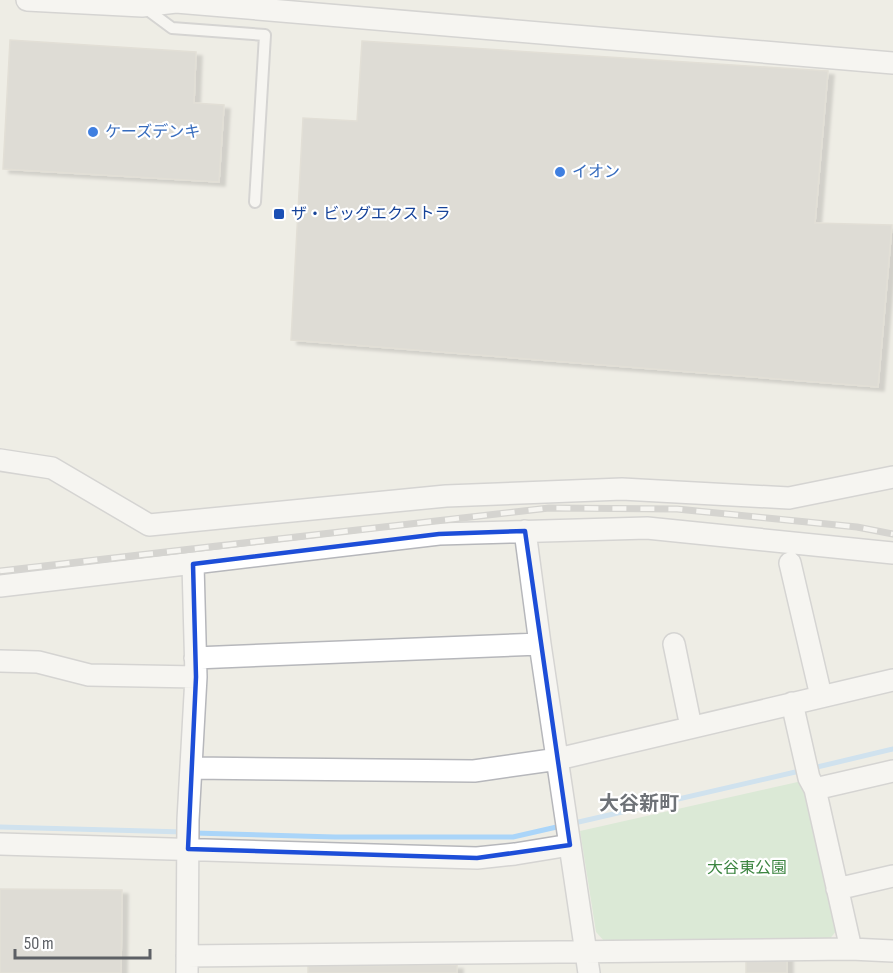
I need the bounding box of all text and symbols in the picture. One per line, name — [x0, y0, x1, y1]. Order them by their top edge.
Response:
place label: ケーズデンキ — [105, 123, 200, 142]
marker: ケーズデンキ — [86, 125, 100, 139]
place label: イオン — [572, 163, 620, 182]
marker: イオン — [553, 165, 567, 179]
place label: ザ・ビッグエクストラ — [291, 205, 451, 224]
marker: ザ・ビッグエクストラ — [272, 207, 286, 221]
district label: 大谷新町 — [599, 792, 679, 816]
park label: 大谷東公園 — [707, 859, 787, 878]
scale bar — [15, 922, 150, 960]
text: 50 m — [24, 933, 54, 954]

